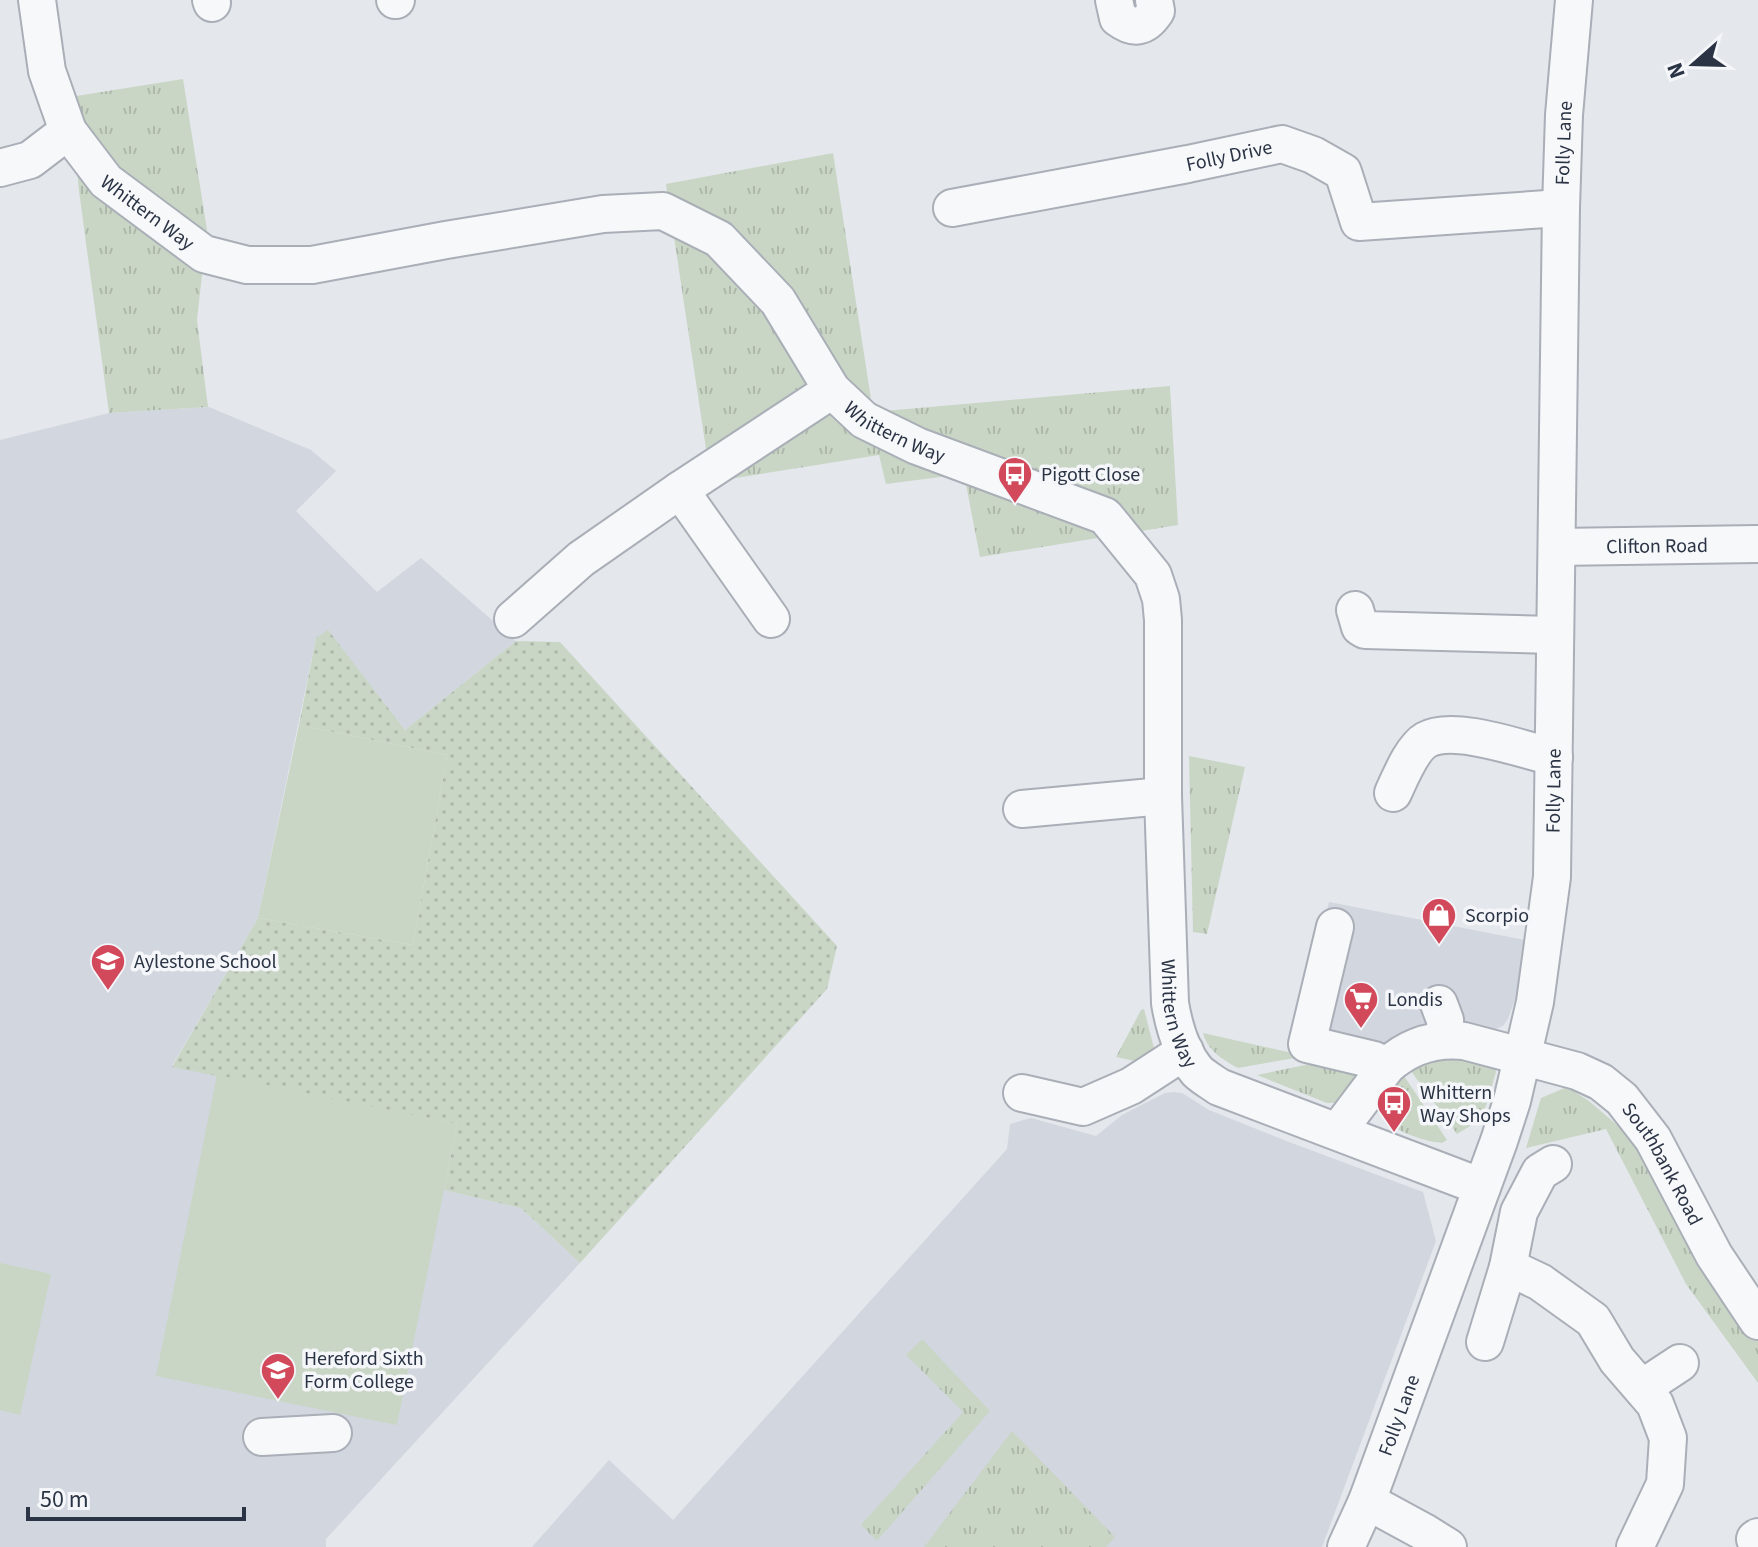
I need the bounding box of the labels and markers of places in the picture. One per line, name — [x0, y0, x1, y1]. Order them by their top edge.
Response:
bus stop icon: Pigott Close — [996, 455, 1034, 505]
place label: Pigott Close — [1041, 461, 1140, 489]
shop icon: Scorpio — [1420, 896, 1458, 946]
place label: Scorpio — [1465, 902, 1529, 930]
school or university icon: Aylestone School — [89, 942, 127, 992]
place label: Aylestone School — [134, 948, 277, 976]
supermarket icon: Londis — [1342, 980, 1380, 1030]
place label: Londis — [1387, 986, 1443, 1014]
place label: Whittern Way Shops — [1420, 1079, 1511, 1130]
bus stop icon: Whittern Way Shops — [1375, 1084, 1413, 1134]
place label: Hereford Sixth Form College — [304, 1345, 424, 1396]
school or university icon: Hereford Sixth Form College — [259, 1351, 297, 1401]

